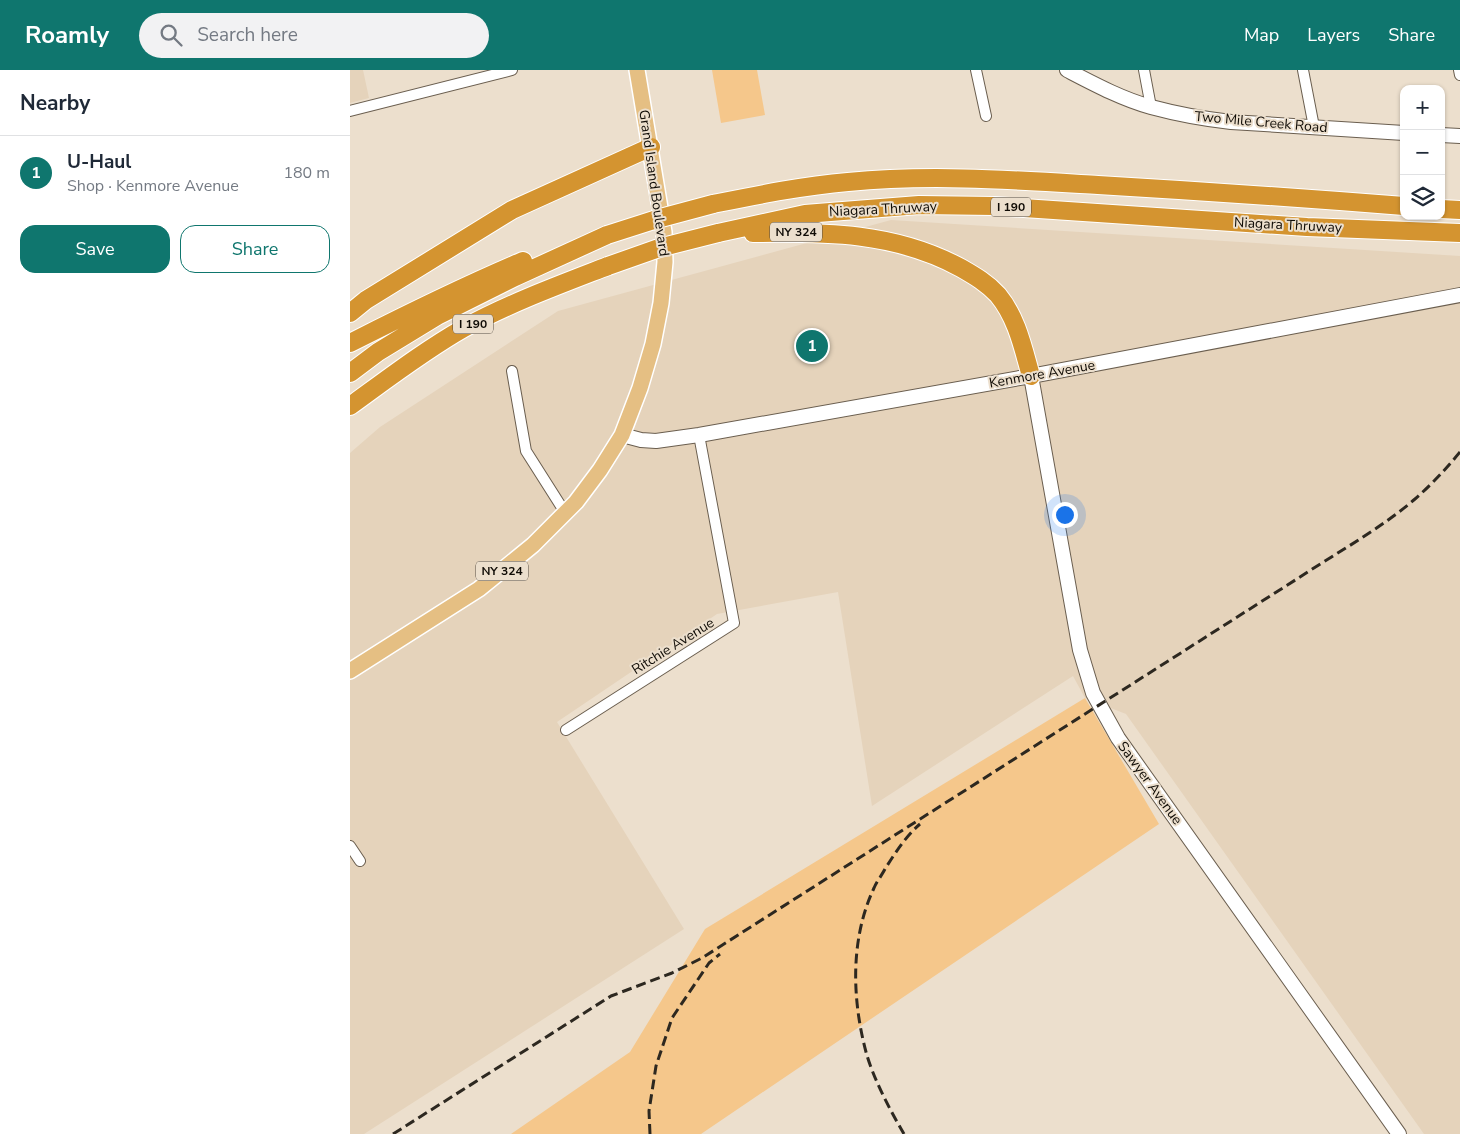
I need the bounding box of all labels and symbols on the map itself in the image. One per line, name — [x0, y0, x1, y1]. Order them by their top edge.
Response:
street label: Two Mile Creek Road — [1194, 107, 1328, 137]
street label: Grand Island Boulevard — [634, 108, 674, 258]
street label: Niagara Thruway — [829, 197, 938, 221]
road number: I 190 — [991, 198, 1031, 216]
street label: Niagara Thruway — [1234, 213, 1343, 237]
road number: NY 324 — [770, 222, 822, 242]
road number: I 190 — [453, 314, 493, 334]
pin: 1 — [796, 327, 828, 365]
street label: Kenmore Avenue — [987, 355, 1097, 393]
your location — [1052, 502, 1078, 528]
road number: NY 324 — [476, 562, 528, 581]
street label: Ritchie Avenue — [628, 613, 718, 679]
street label: Sawyer Avenue — [1113, 737, 1187, 829]

